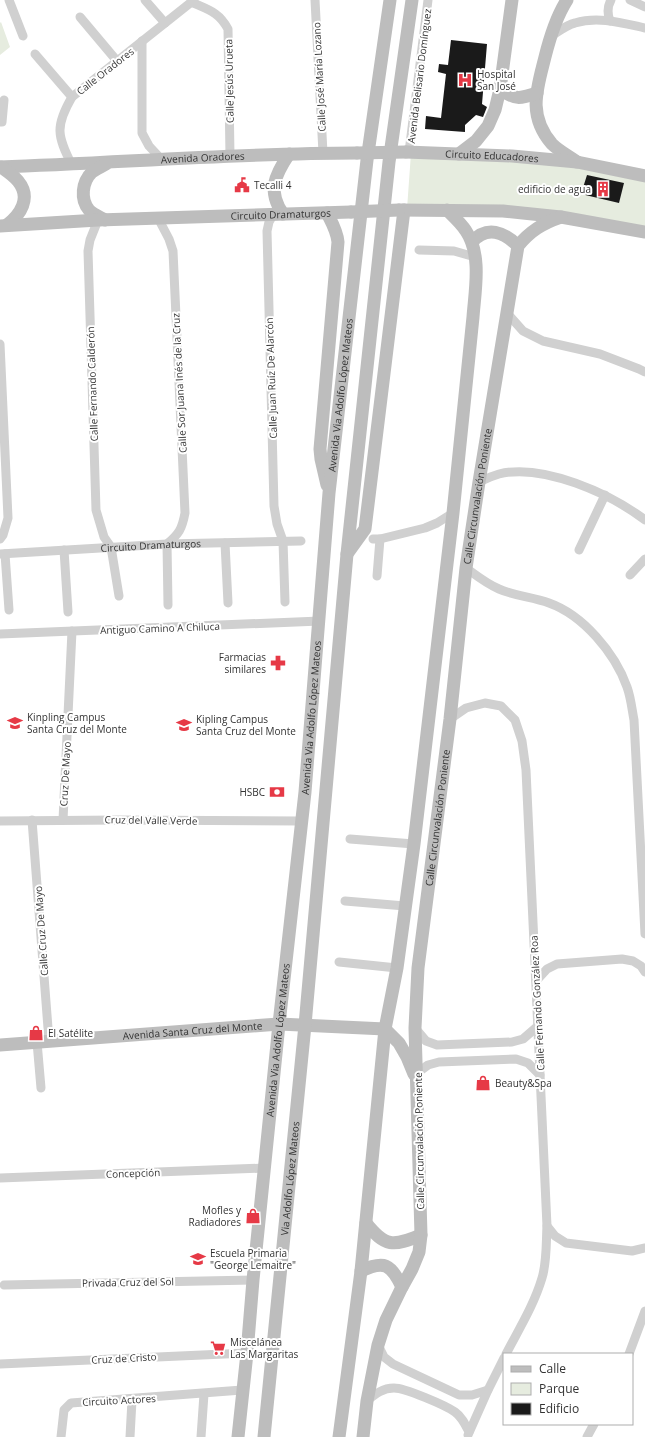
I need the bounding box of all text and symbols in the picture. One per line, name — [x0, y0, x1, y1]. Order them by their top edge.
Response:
street label: Avenida Belisario Domínguez — [404, 8, 434, 144]
street label: Calle José María Lozano — [309, 22, 329, 132]
street label: Calle Jesús Urueta — [221, 39, 237, 123]
street label: Calle Oradores — [73, 44, 137, 98]
place label: Hospital San José — [477, 67, 516, 93]
hospital icon: Hospital San José — [456, 71, 474, 89]
street label: Circuito Educadores — [445, 146, 539, 165]
street label: Avenida Oradores — [160, 148, 245, 166]
public building icon: Tecalli 4 — [233, 176, 251, 194]
place label: Tecalli 4 — [254, 178, 292, 192]
building icon: edificio de agua — [594, 180, 612, 198]
place label: edificio de agua — [518, 182, 591, 196]
street label: Circuito Dramaturgos — [230, 206, 331, 223]
street label: Calle Sor Juana Inés de la Cruz — [168, 312, 190, 453]
street label: Calle Juan Ruíz De Alarcón — [262, 317, 280, 439]
street label: Avenida Via Adolfo López Mateos — [324, 317, 356, 473]
street label: Calle Fernando Calderón — [83, 326, 101, 442]
street label: Calle Circunvalación Poniente — [460, 427, 495, 565]
street label: Circuito Dramaturgos — [100, 536, 201, 555]
street label: Antiguo Camino A Chiluca — [100, 619, 220, 637]
street label: Avenida Via Adolfo López Mateos — [298, 640, 324, 795]
place label: Farmacias similares — [219, 650, 266, 676]
pharmacy icon: Farmacias similares — [269, 654, 287, 672]
place label: Kinpling Campus Santa Cruz del Monte — [27, 710, 127, 736]
place label: Kipling Campus Santa Cruz del Monte — [196, 712, 296, 738]
school or university icon: Kinpling Campus Santa Cruz del Monte — [6, 714, 24, 732]
school or university icon: Kipling Campus Santa Cruz del Monte — [175, 716, 193, 734]
street label: Cruz De Mayo — [56, 741, 74, 807]
street label: Calle Circunvalación Poniente — [422, 748, 453, 887]
bank icon: HSBC — [268, 783, 286, 801]
place label: HSBC — [239, 785, 265, 799]
street label: Cruz del Valle Verde — [104, 812, 198, 828]
street label: Calle Cruz De Mayo — [31, 886, 51, 976]
street label: Calle Fernando González Roa — [526, 935, 548, 1071]
street label: Avenida Via Adolfo López Mateos — [263, 962, 293, 1117]
street label: Avenida Santa Cruz del Monte — [122, 1018, 263, 1043]
shop icon: El Satélite — [27, 1024, 45, 1042]
place label: El Satélite — [48, 1026, 94, 1040]
street label: Calle Circunvalación Poniente — [411, 1072, 427, 1210]
shop icon: Beauty&Spa — [474, 1074, 492, 1092]
place label: Beauty&Spa — [495, 1076, 552, 1090]
street label: Via Adolfo López Mateos — [277, 1120, 302, 1236]
street label: Concepción — [106, 1165, 160, 1181]
place label: Mofles y Radiadores — [188, 1203, 242, 1229]
shop icon: Mofles y Radiadores — [244, 1207, 262, 1225]
place label: Escuela Primaria "George Lemaitre" — [210, 1246, 296, 1272]
school or university icon: Escuela Primaria "George Lemaitre" — [189, 1250, 207, 1268]
street label: Privada Cruz del Sol — [82, 1274, 174, 1290]
place label: Miscelánea Las Margaritas — [230, 1335, 298, 1361]
supermarket icon: Miscelánea Las Margaritas — [209, 1339, 227, 1357]
street label: Cruz de Cristo — [91, 1349, 157, 1367]
legend — [503, 1353, 633, 1425]
text: Calle — [539, 1360, 566, 1377]
text: Parque — [539, 1380, 579, 1397]
street label: Circuito Actores — [82, 1391, 156, 1409]
text: Edificio — [539, 1400, 579, 1417]

